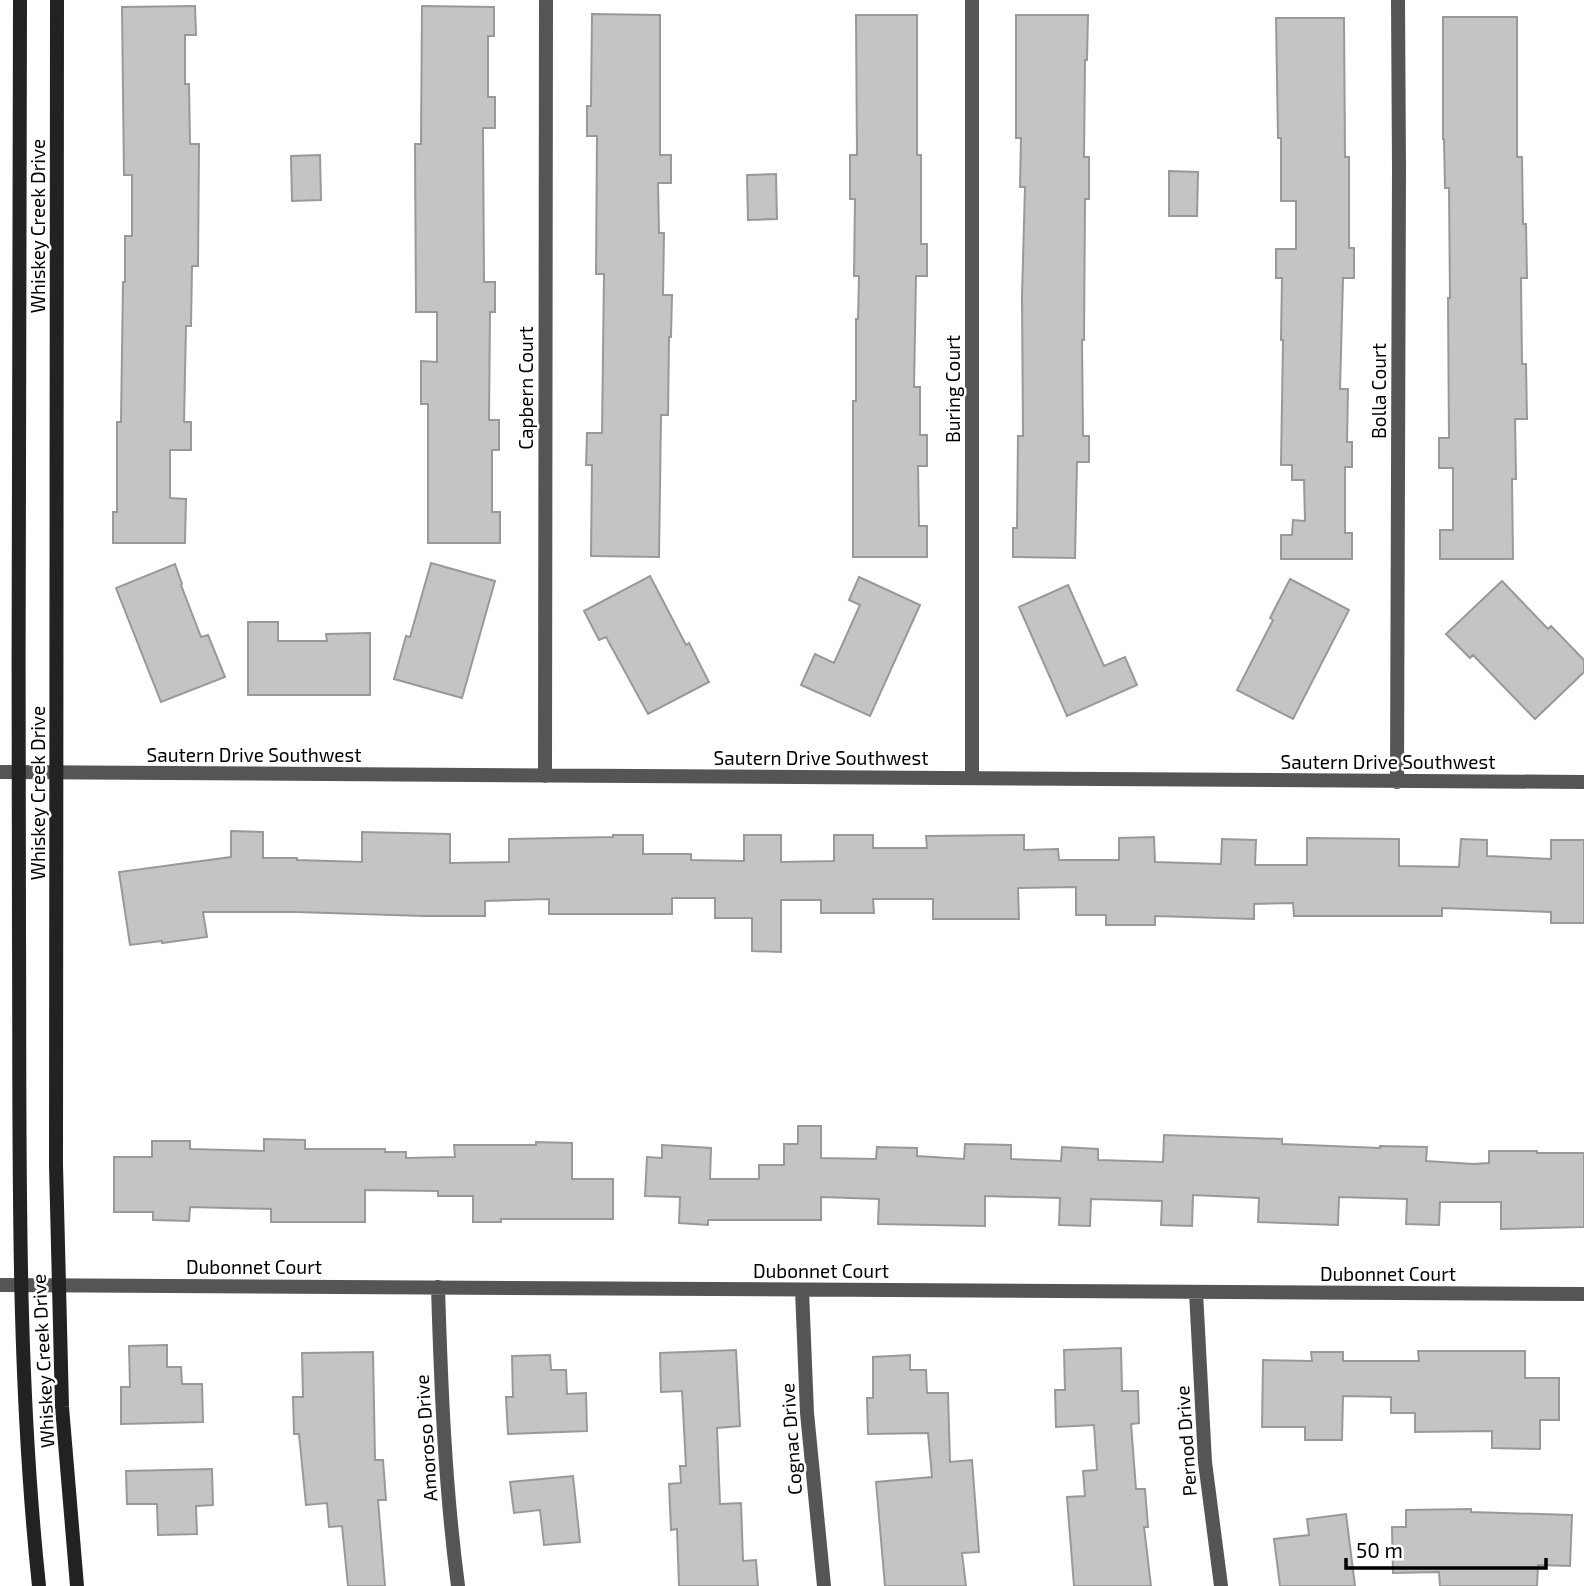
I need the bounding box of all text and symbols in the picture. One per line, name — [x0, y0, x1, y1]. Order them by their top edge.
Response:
street label: Whiskey Creek Drive — [26, 139, 49, 313]
street label: Capbern Court — [514, 326, 537, 450]
street label: Buring Court — [941, 335, 964, 443]
street label: Bolla Court — [1367, 343, 1390, 439]
street label: Whiskey Creek Drive — [26, 706, 49, 880]
street label: Sautern Drive Southwest — [147, 743, 361, 766]
street label: Sautern Drive Southwest — [714, 746, 928, 769]
street label: Sautern Drive Southwest — [1281, 750, 1495, 773]
street label: Dubonnet Court — [186, 1255, 322, 1278]
street label: Dubonnet Court — [753, 1259, 889, 1282]
street label: Dubonnet Court — [1320, 1262, 1456, 1285]
street label: Whiskey Creek Drive — [26, 1273, 59, 1449]
street label: Amoroso Drive — [410, 1374, 441, 1502]
street label: Cognac Drive — [775, 1382, 806, 1496]
street label: Pernod Drive — [1170, 1385, 1201, 1497]
scale bar — [1346, 1526, 1546, 1570]
text: 50 m — [1356, 1537, 1403, 1562]

